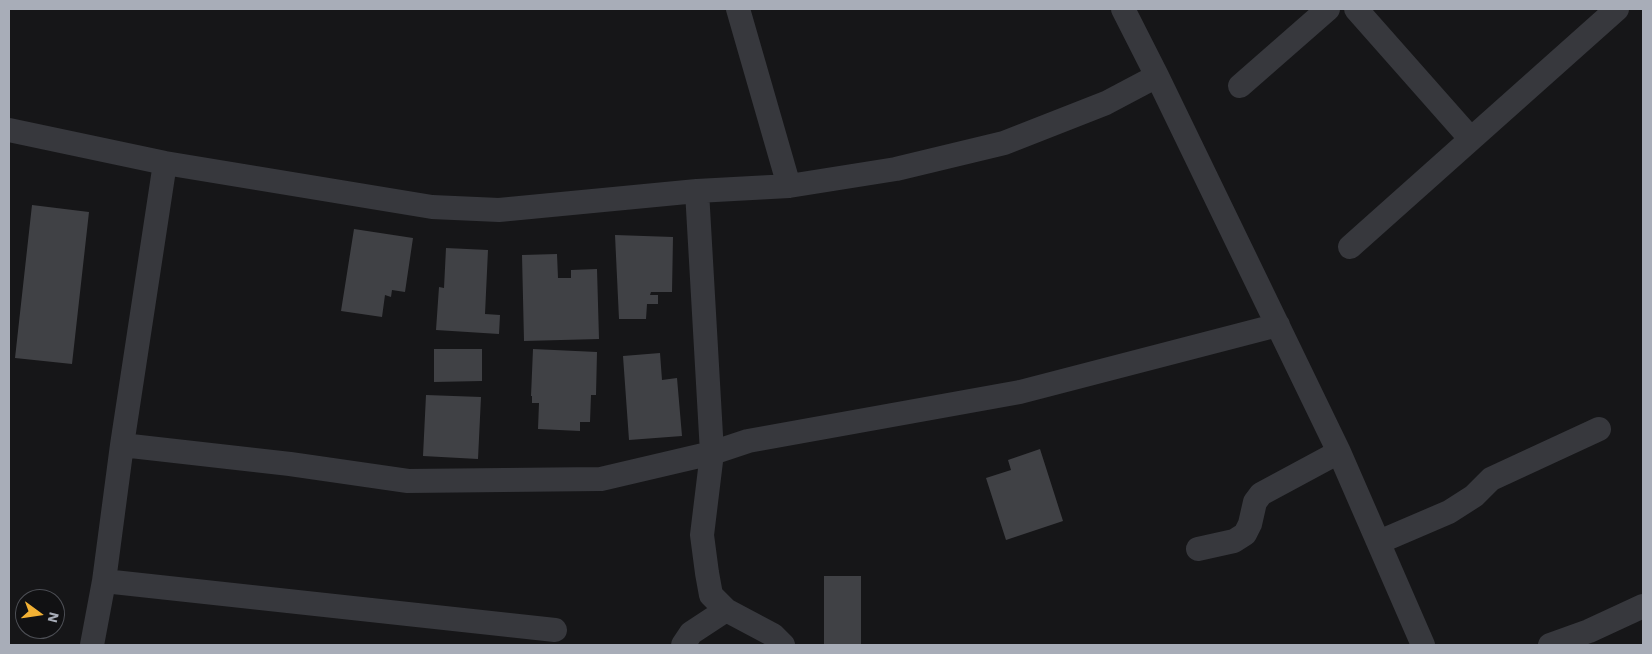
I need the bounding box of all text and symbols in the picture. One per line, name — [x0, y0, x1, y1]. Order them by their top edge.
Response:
north arrow — [15, 589, 65, 639]
text: N — [45, 610, 63, 624]

